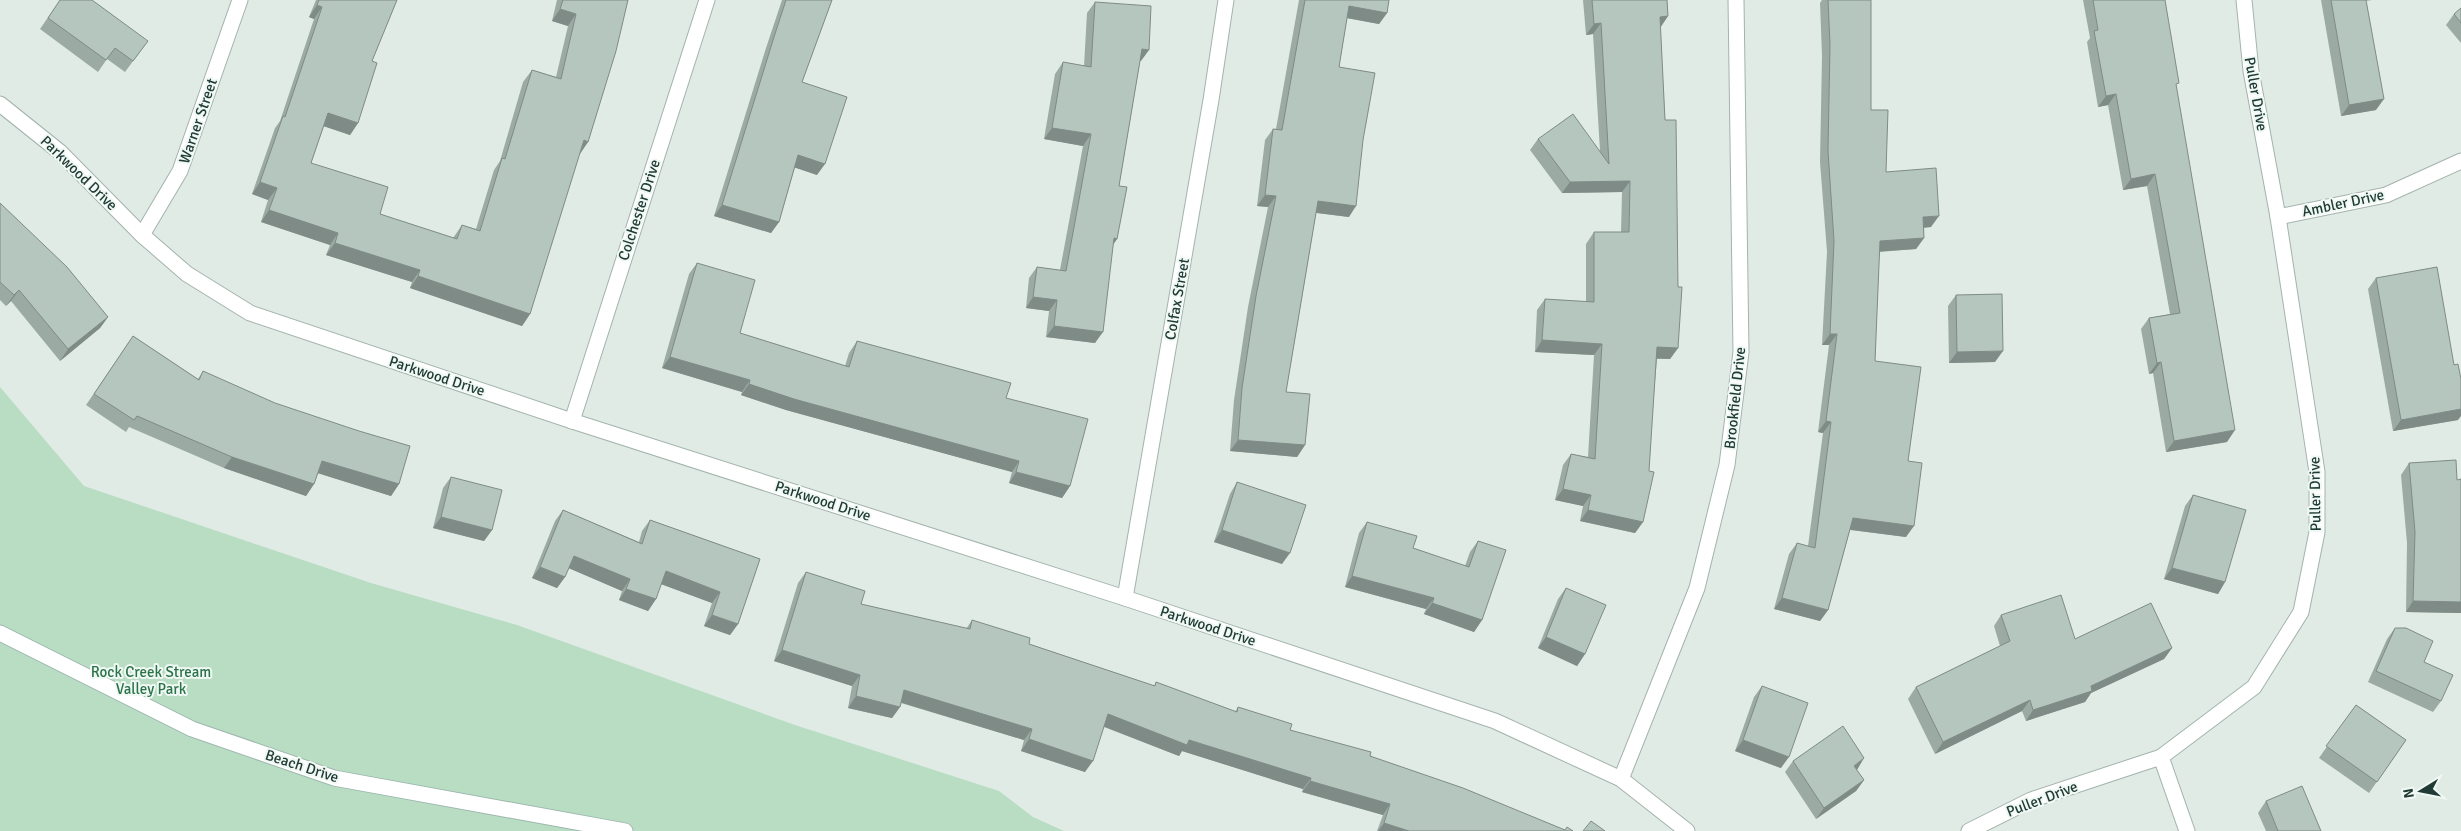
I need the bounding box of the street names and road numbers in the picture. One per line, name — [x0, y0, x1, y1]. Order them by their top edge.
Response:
street label: Puller Drive — [2241, 56, 2271, 132]
street label: Warner Street — [175, 76, 221, 166]
street label: Parkwood Drive — [37, 132, 121, 214]
street label: Colchester Drive — [614, 157, 664, 263]
street label: Ambler Drive — [2300, 186, 2386, 220]
street label: Colfax Street — [1161, 257, 1193, 341]
street label: Brookfield Drive — [1721, 346, 1749, 450]
street label: Parkwood Drive — [387, 352, 487, 400]
street label: Puller Drive — [2305, 456, 2325, 532]
street label: Parkwood Drive — [773, 477, 873, 525]
street label: Parkwood Drive — [1158, 602, 1258, 650]
street label: Beach Drive — [263, 746, 341, 786]
street label: Puller Drive — [2004, 777, 2080, 821]

